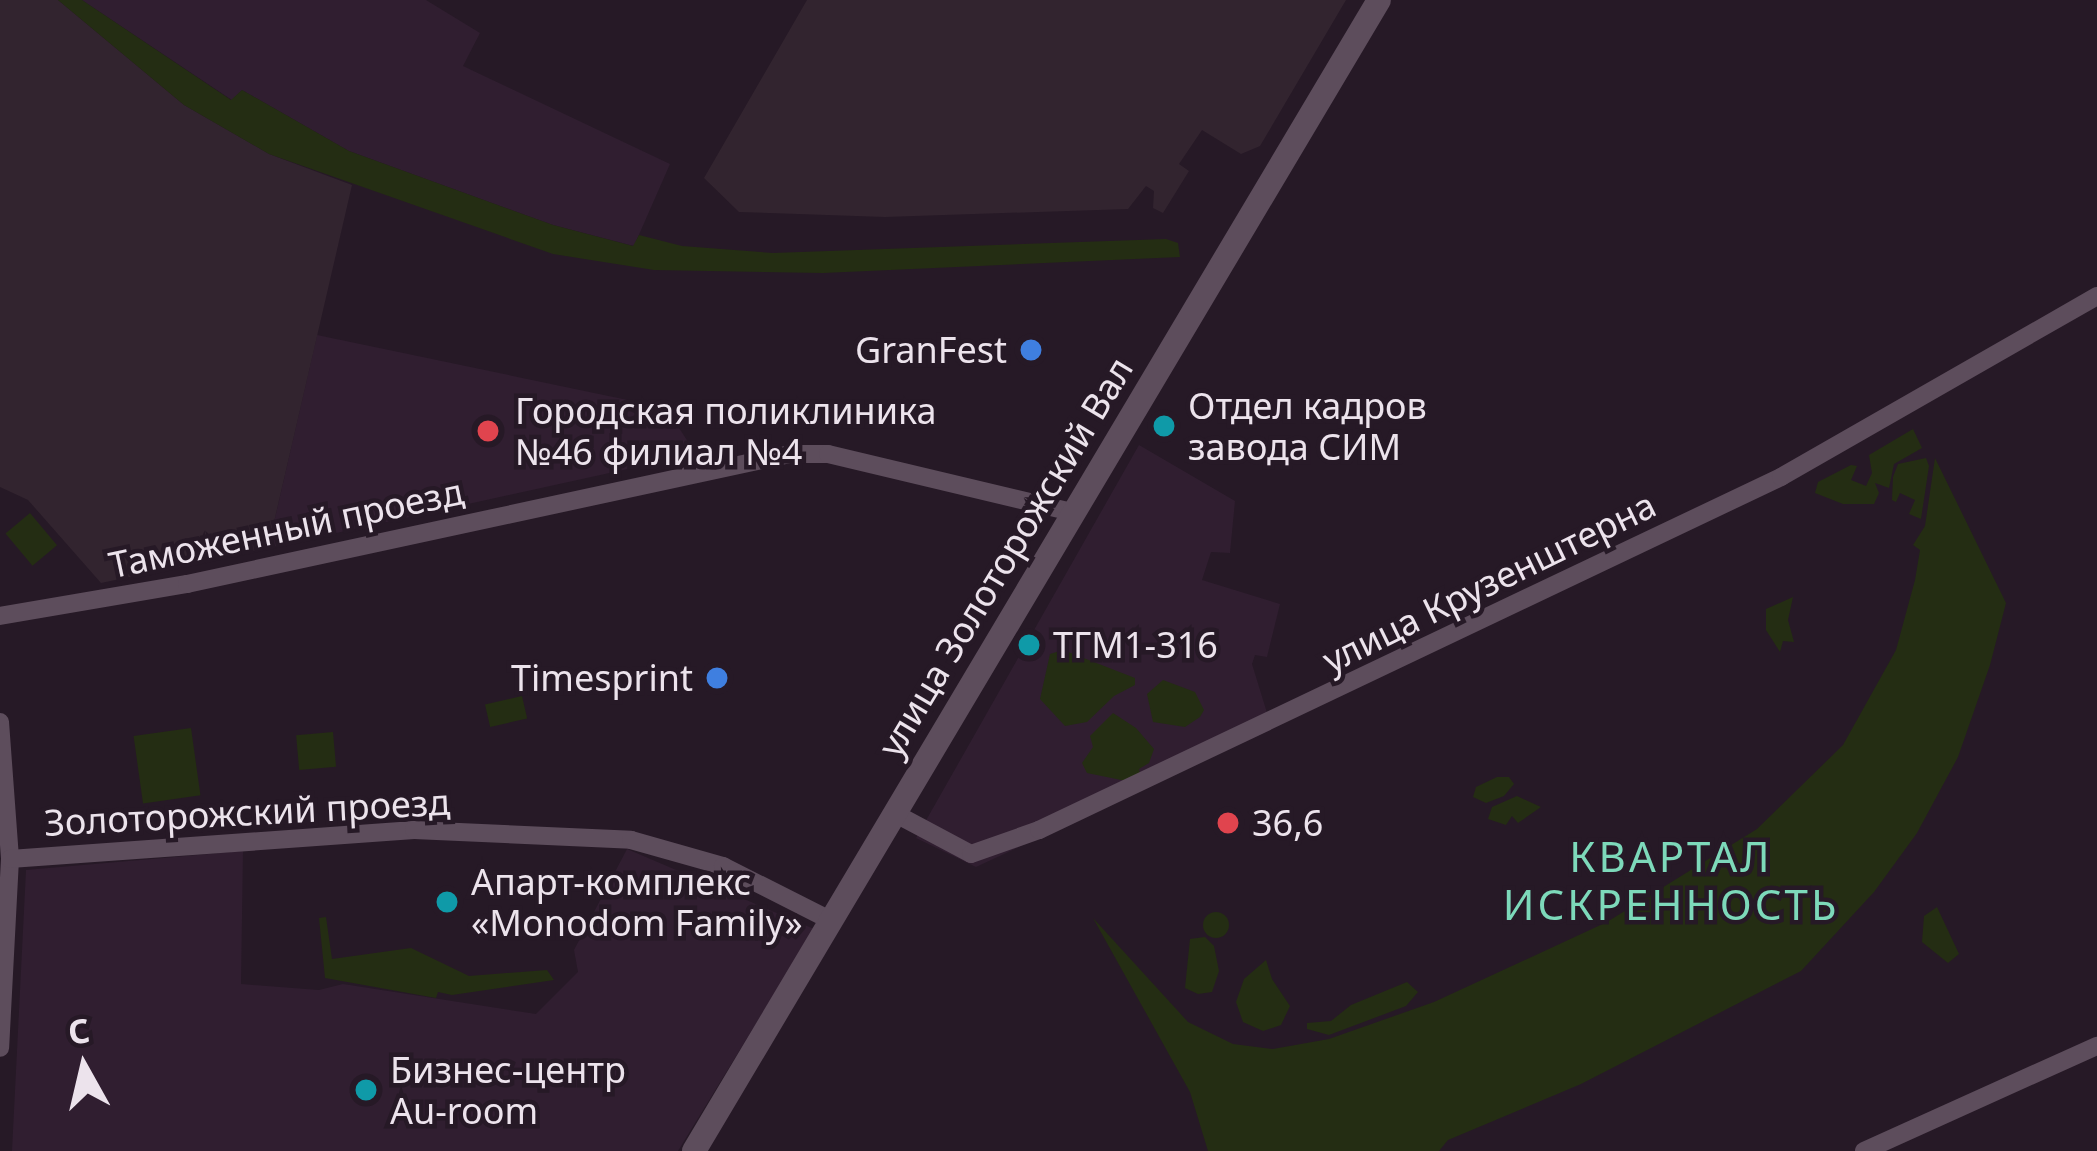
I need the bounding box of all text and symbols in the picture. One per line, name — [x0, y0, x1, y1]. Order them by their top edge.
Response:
place label: GranFest — [855, 328, 1007, 372]
marker: GranFest — [1018, 337, 1044, 363]
street label: улица Золоторожский Вал — [869, 350, 1141, 764]
place label: Отдел кадров завода СИМ — [1188, 383, 1427, 468]
place label: Городская поликлиника №46 филиал №4 — [515, 388, 936, 473]
marker: Отдел кадров завода СИМ — [1151, 413, 1177, 439]
marker: Городская поликлиника №46 филиал №4 — [472, 415, 504, 447]
street label: Таможенный проезд — [105, 469, 467, 587]
street label: улица Крузенштерна — [1316, 483, 1662, 681]
place label: ТГМ1-316 — [1053, 623, 1218, 667]
marker: ТГМ1-316 — [1016, 632, 1042, 658]
place label: Timesprint — [511, 656, 693, 700]
marker: Timesprint — [704, 665, 730, 691]
street label: Золоторожский проезд — [43, 780, 451, 844]
place label: 36,6 — [1252, 801, 1323, 845]
marker: 36,6 — [1215, 810, 1241, 836]
district label: КВАРТАЛ ИСКРЕННОСТЬ — [1503, 831, 1839, 930]
place label: Апарт-комплекс «Monodom Family» — [471, 859, 803, 944]
marker: Апарт-комплекс «Monodom Family» — [434, 889, 460, 915]
north arrow — [24, 1007, 144, 1127]
text: С — [65, 1007, 93, 1055]
place label: Бизнес-центр Au-room — [390, 1047, 626, 1132]
marker: Бизнес-центр Au-room — [353, 1077, 379, 1103]

